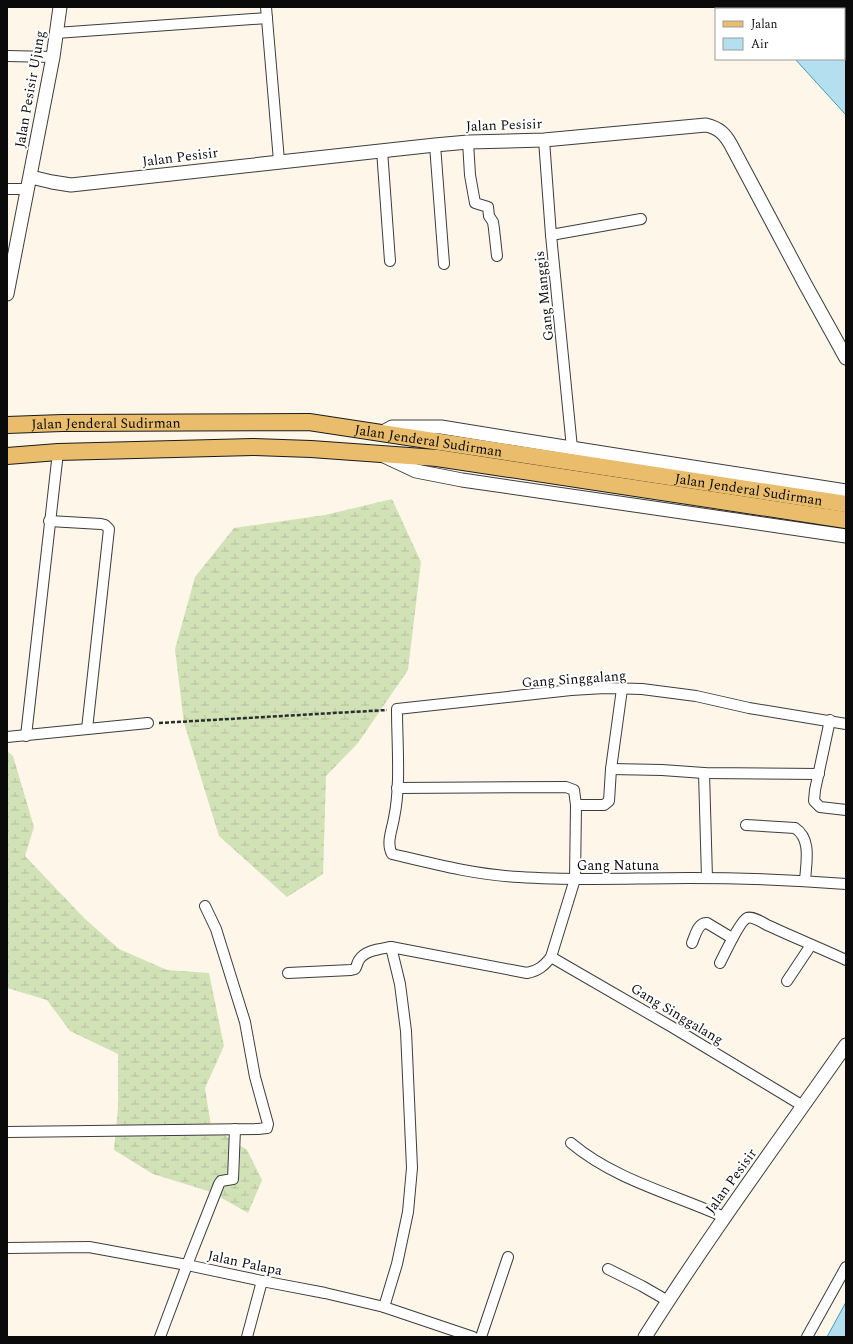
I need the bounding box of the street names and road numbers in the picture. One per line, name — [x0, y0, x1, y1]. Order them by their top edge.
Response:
street label: Jalan Pesisir Ujung — [9, 29, 51, 149]
street label: Jalan Pesisir — [466, 113, 543, 137]
street label: Jalan Pesisir — [141, 142, 220, 172]
street label: Gang Manggis — [529, 250, 559, 342]
street label: Jalan Jenderal Sudirman — [31, 412, 181, 435]
street label: Jalan Jenderal Sudirman — [353, 419, 504, 462]
street label: Jalan Jenderal Sudirman — [673, 468, 824, 511]
street label: Gang Singgalang — [521, 665, 627, 693]
street label: Gang Natuna — [577, 855, 659, 876]
street label: Gang Singgalang — [627, 978, 727, 1050]
street label: Jalan Pesisir — [700, 1144, 762, 1218]
street label: Jalan Palapa — [206, 1245, 284, 1281]

